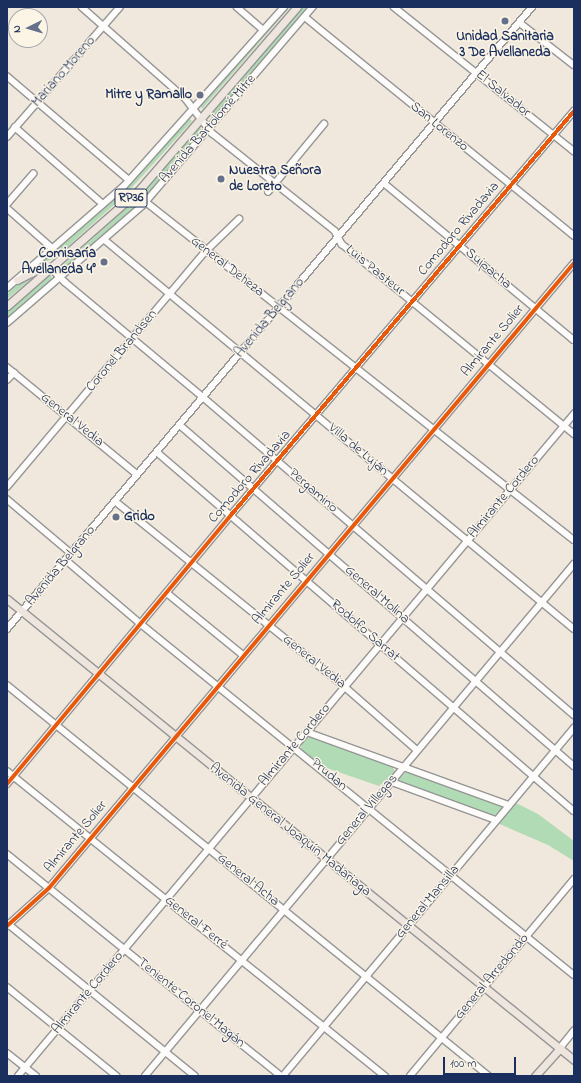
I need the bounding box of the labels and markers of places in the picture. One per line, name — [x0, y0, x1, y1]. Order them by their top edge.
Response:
marker: Unidad Sanitaria 3 De Avellaneda — [499, 15, 511, 27]
place label: Unidad Sanitaria 3 De Avellaneda — [456, 29, 554, 62]
place label: Mitre y Ramallo — [105, 87, 192, 103]
marker: Mitre y Ramallo — [195, 90, 205, 100]
place label: Nuestra Señora de Loreto — [229, 163, 321, 196]
marker: Nuestra Señora de Loreto — [216, 174, 226, 184]
place label: Comisaría Avellaneda 4° — [21, 246, 96, 278]
marker: Comisaría Avellaneda 4° — [99, 257, 109, 267]
place label: Grido — [124, 509, 155, 525]
marker: Grido — [111, 512, 121, 522]

